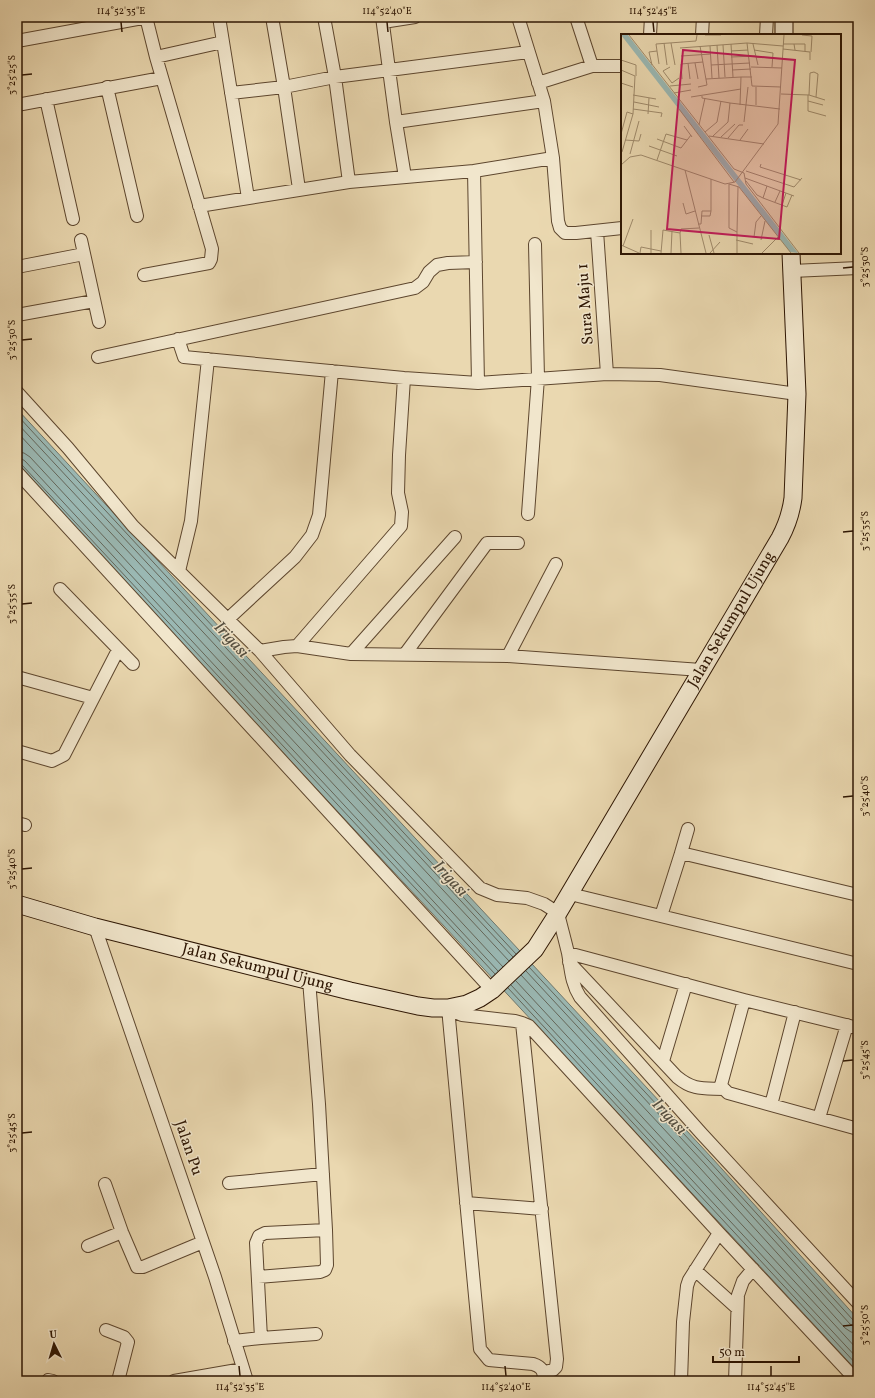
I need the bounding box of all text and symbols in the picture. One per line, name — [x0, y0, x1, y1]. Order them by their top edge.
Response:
text: 114°52'35"E — [97, 4, 145, 18]
text: 114°52'40"E — [362, 4, 412, 18]
text: 114°52'45"E — [629, 4, 677, 18]
inset map — [621, 34, 841, 254]
text: 3°25'25"S — [5, 55, 19, 95]
text: 3°25'30"S — [858, 247, 872, 287]
street label: Sura Maju 1 — [572, 263, 600, 345]
text: 3°25'30"S — [5, 320, 19, 360]
text: 3°25'35"S — [858, 511, 872, 551]
street label: Jalan Sekumpul Ujung — [683, 547, 781, 692]
text: 3°25'35"S — [5, 584, 19, 624]
water label: Irigasi — [208, 617, 254, 664]
text: 3°25'40"S — [858, 776, 872, 816]
text: 3°25'40"S — [5, 849, 19, 889]
water label: Irigasi — [427, 856, 473, 903]
street label: Jalan Sekumpul Ujung — [180, 938, 336, 997]
text: 3°25'45"S — [858, 1040, 872, 1080]
water label: Irigasi — [646, 1094, 692, 1141]
text: 3°25'45"S — [5, 1113, 19, 1153]
street label: Jalan Pu — [168, 1117, 208, 1179]
text: 3°25'50"S — [858, 1305, 872, 1345]
north arrow — [34, 1324, 74, 1364]
text: U — [49, 1328, 58, 1343]
scale bar — [713, 1338, 799, 1364]
text: 50 m — [719, 1345, 745, 1361]
text: 114°52'35"E — [216, 1380, 264, 1394]
text: 114°52'40"E — [481, 1380, 531, 1394]
text: 114°52'45"E — [747, 1380, 795, 1394]

